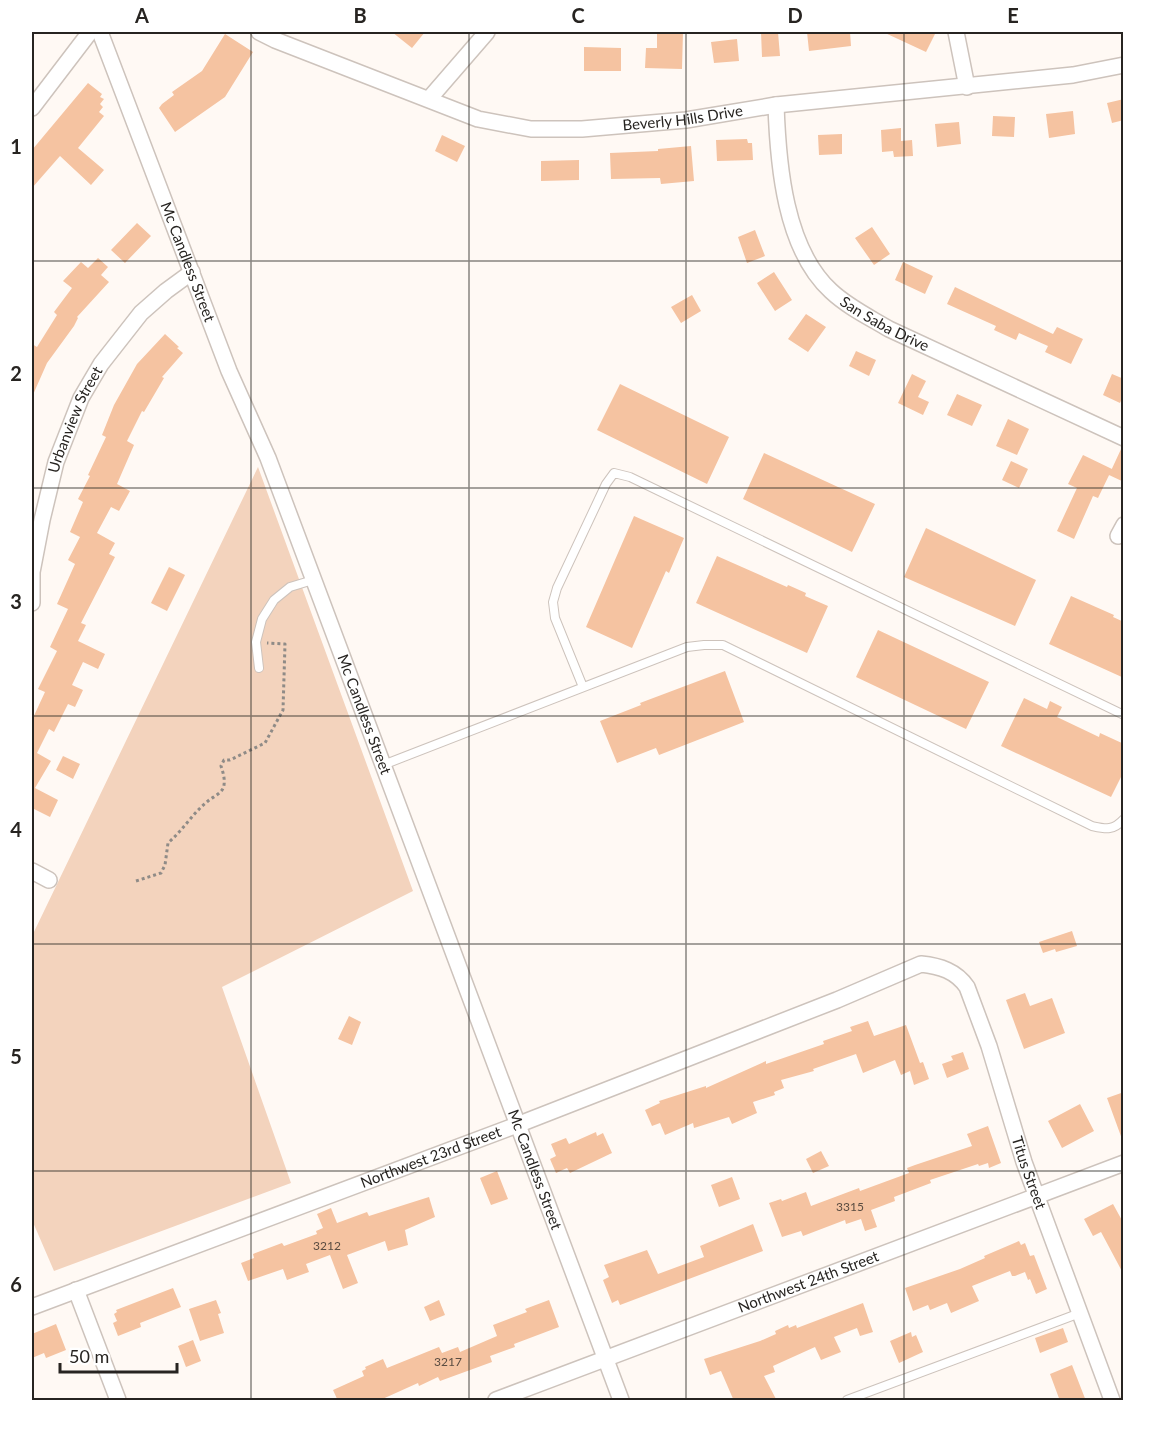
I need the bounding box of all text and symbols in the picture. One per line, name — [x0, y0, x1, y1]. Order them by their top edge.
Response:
text: A — [134, 3, 149, 27]
text: B — [353, 3, 367, 27]
text: C — [571, 3, 585, 27]
text: D — [787, 3, 803, 27]
text: E — [1007, 3, 1019, 27]
street label: Beverly Hills Drive — [622, 101, 744, 133]
text: 1 — [10, 134, 22, 158]
street label: Mc Candless Street — [157, 199, 220, 325]
street label: San Saba Drive — [837, 292, 932, 354]
text: 2 — [10, 361, 22, 385]
street label: Urbanview Street — [44, 362, 106, 474]
text: 3 — [10, 589, 22, 613]
street label: Mc Candless Street — [334, 652, 396, 777]
text: 4 — [10, 817, 22, 841]
text: 5 — [10, 1044, 22, 1068]
street label: Mc Candless Street — [505, 1107, 567, 1232]
street label: Northwest 23rd Street — [358, 1122, 504, 1191]
street label: Titus Street — [1009, 1134, 1051, 1212]
house number: 3315 — [836, 1199, 864, 1214]
house number: 3212 — [313, 1238, 341, 1253]
street label: Northwest 24th Street — [735, 1246, 882, 1316]
text: 6 — [10, 1272, 22, 1296]
scale bar — [60, 1336, 177, 1374]
text: 50 m — [69, 1345, 109, 1367]
house number: 3217 — [434, 1354, 462, 1369]

